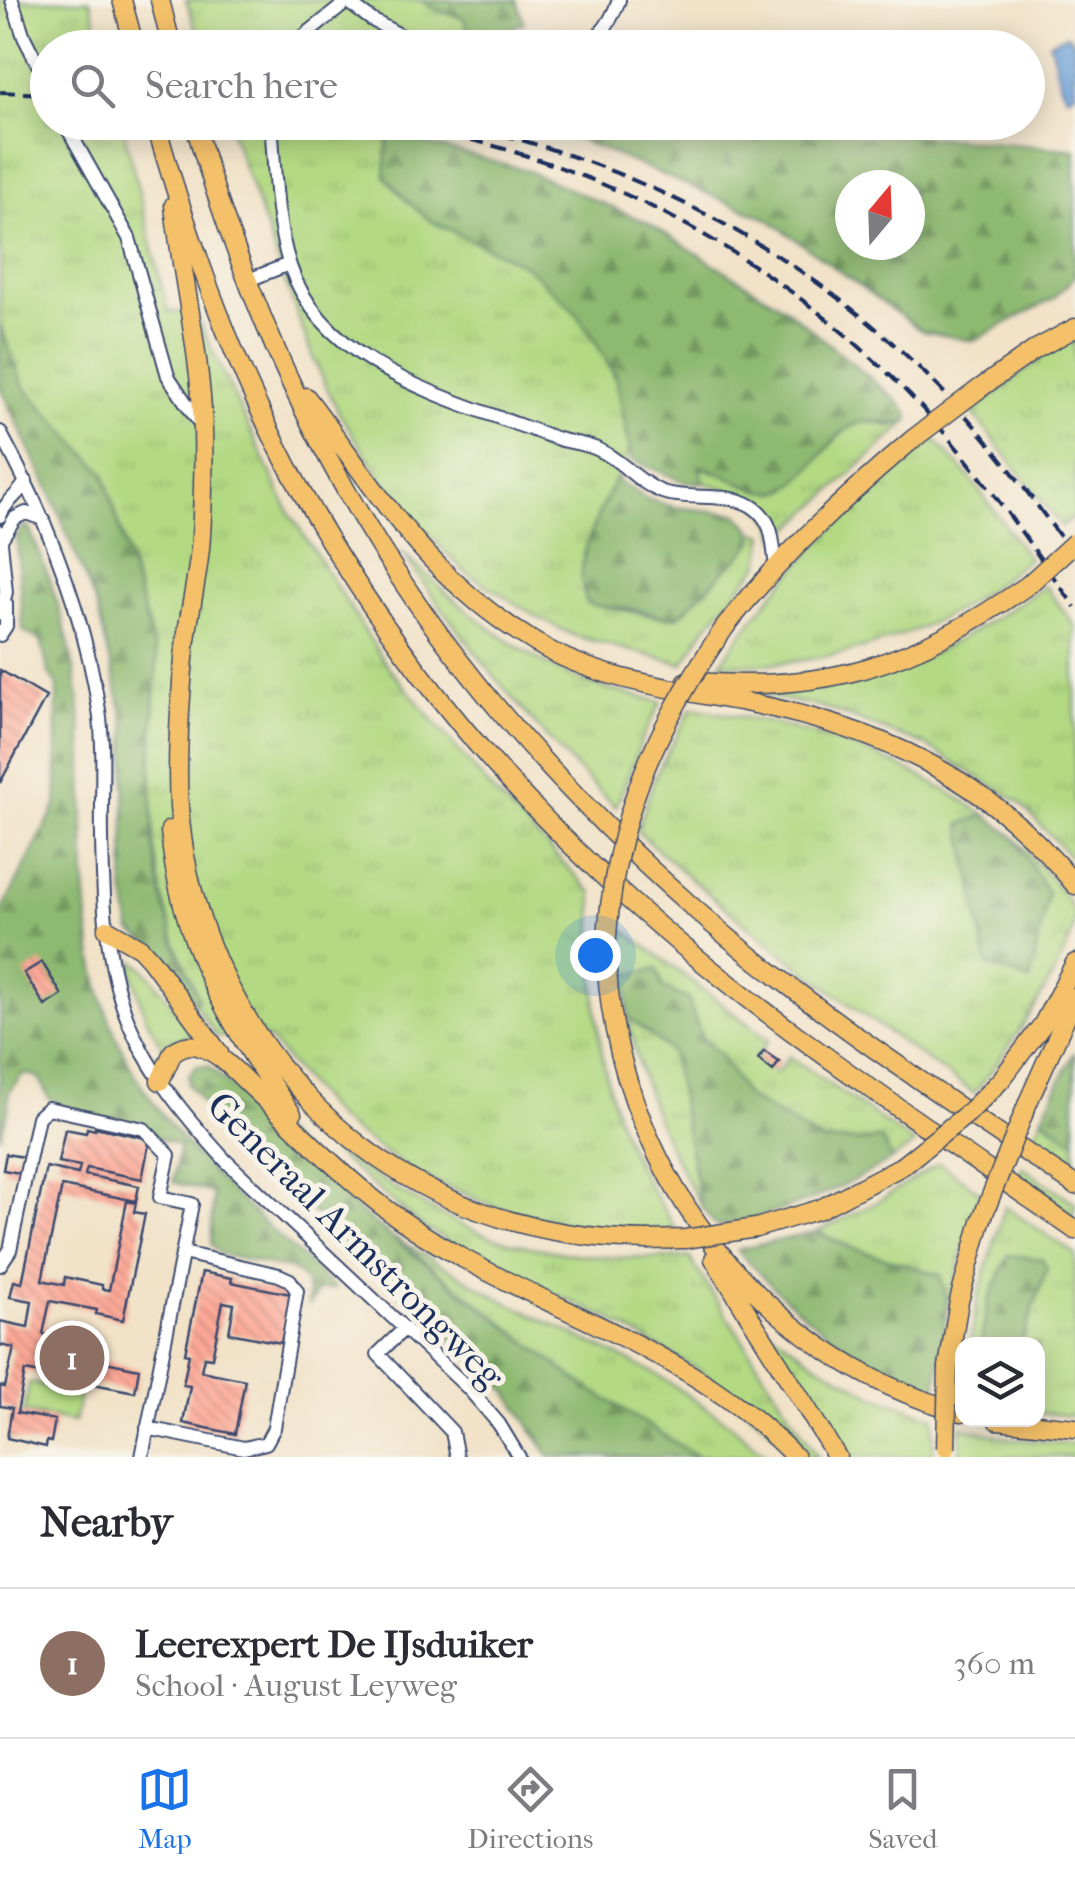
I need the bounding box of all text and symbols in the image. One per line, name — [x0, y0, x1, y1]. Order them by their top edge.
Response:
search box — [30, 30, 1045, 140]
icon: search — [65, 58, 120, 113]
text: Search here — [145, 63, 338, 108]
north arrow — [835, 170, 925, 260]
your location — [570, 930, 621, 981]
street label: Generaal Armstrongweg — [198, 1083, 514, 1399]
pin: 1 — [40, 1320, 104, 1396]
map controls — [955, 1337, 1045, 1427]
button: layers — [955, 1337, 1045, 1427]
text: Nearby — [40, 1498, 172, 1547]
text: Leerexpert De IJsduiker — [135, 1622, 533, 1667]
text: 1 — [67, 1645, 78, 1682]
text: 360 m — [953, 1645, 1035, 1682]
text: School · August Leyweg — [135, 1667, 457, 1704]
tab: Map — [137, 1762, 192, 1855]
tab: Directions — [467, 1762, 593, 1855]
tab: Saved — [868, 1762, 938, 1855]

